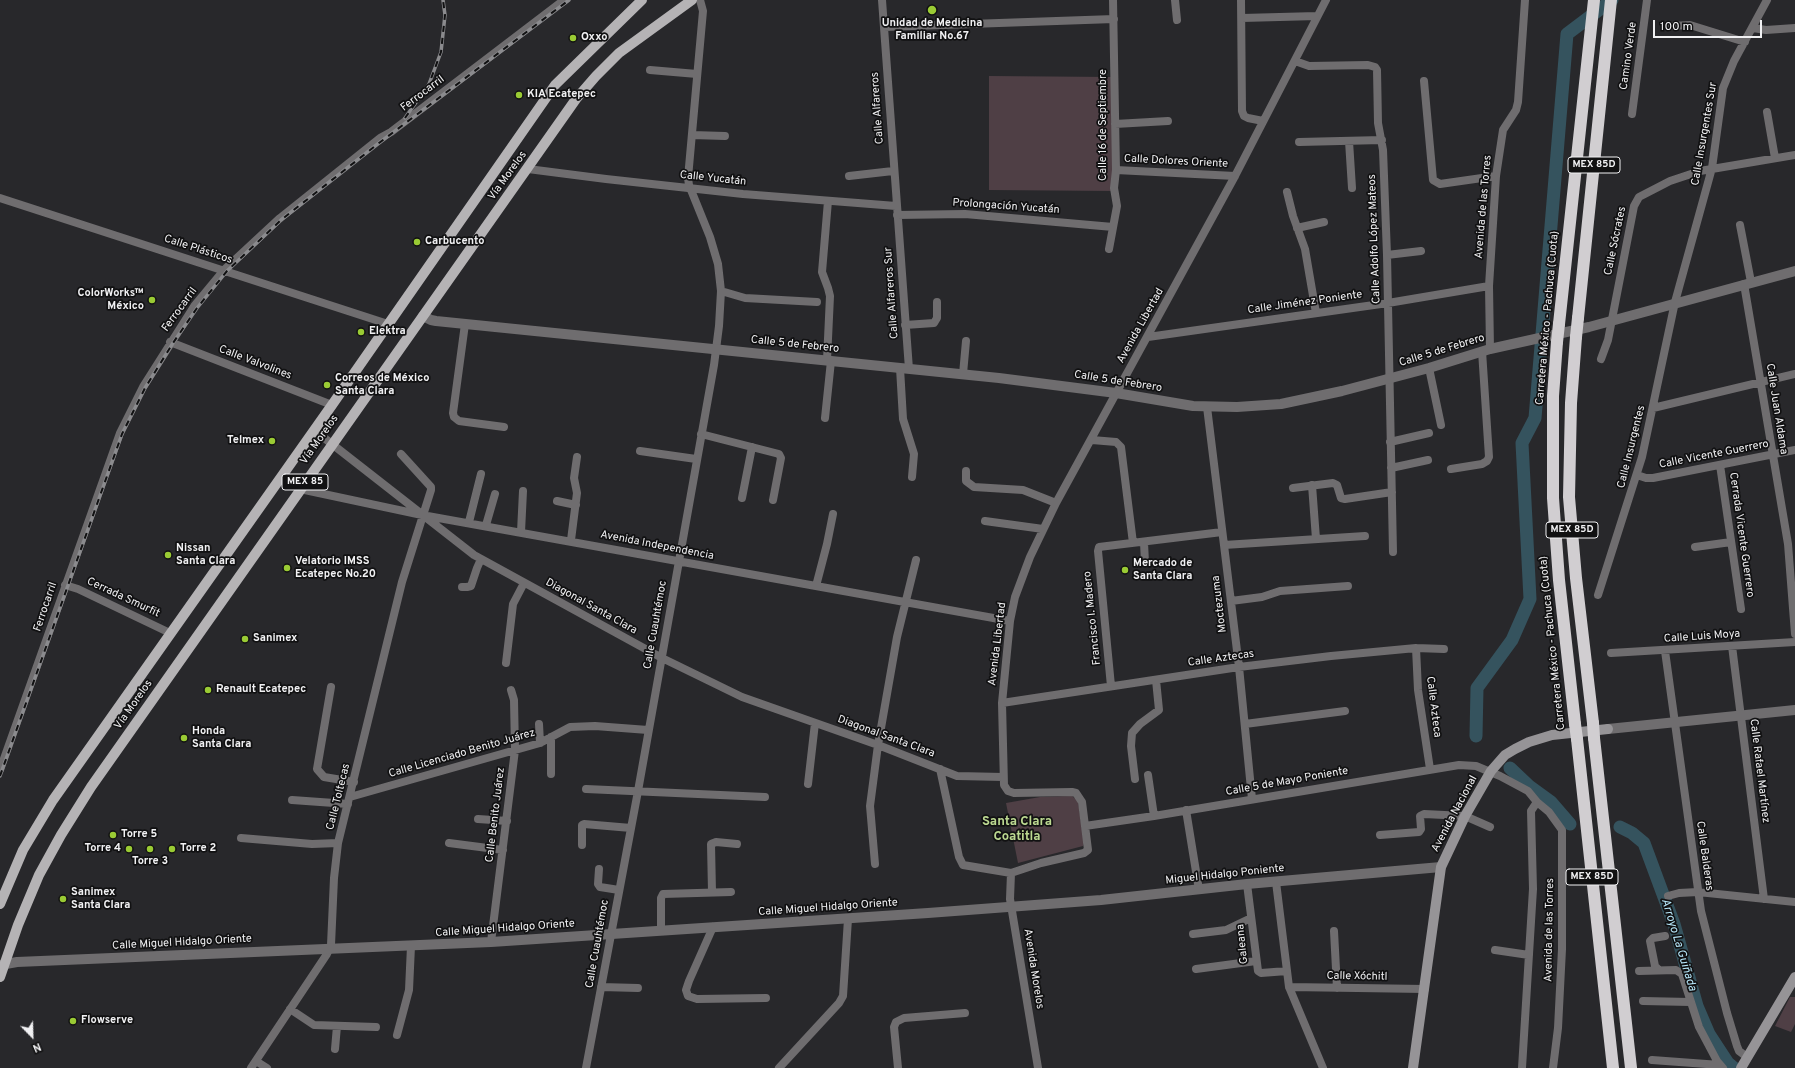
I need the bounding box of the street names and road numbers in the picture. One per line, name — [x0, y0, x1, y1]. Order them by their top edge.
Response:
street label: Camino Verde — [1618, 21, 1640, 91]
street label: Calle 16 de Septiembre — [1097, 69, 1111, 181]
street label: Calle Alfareros — [869, 71, 887, 145]
street label: Ferrocarril — [399, 73, 447, 115]
street label: Calle Insurgentes Sur — [1689, 81, 1721, 187]
street label: Vía Morelos — [486, 149, 530, 203]
street label: Calle Dolores Oriente — [1124, 153, 1228, 171]
street label: Avenida de las Torres — [1473, 155, 1495, 259]
road number: MEX 85D — [1568, 157, 1620, 173]
street label: Calle Yucatán — [679, 169, 747, 189]
street label: Calle Adolfo López Mateos — [1366, 174, 1384, 304]
street label: Prolongación Yucatán — [952, 197, 1060, 217]
street label: Calle Sócrates — [1602, 205, 1630, 277]
street label: Carretera México - Pachuca (Cuota) — [1534, 230, 1562, 406]
street label: Calle Plásticos — [162, 233, 234, 267]
street label: Calle Alfareros Sur — [882, 247, 902, 339]
street label: Ferrocarril — [160, 285, 200, 335]
street label: Avenida Libertad — [1115, 286, 1167, 366]
street label: Calle Jiménez Poniente — [1247, 288, 1363, 318]
street label: Calle 5 de Febrero — [1398, 332, 1486, 370]
street label: Calle 5 de Febrero — [750, 334, 840, 356]
street label: Calle Valvolines — [217, 343, 293, 383]
street label: Calle Juan Aldama — [1762, 363, 1790, 455]
street label: Calle 5 de Febrero — [1073, 369, 1163, 395]
street label: Calle Insurgentes — [1615, 404, 1649, 490]
street label: Vía Morelos — [298, 413, 342, 467]
street label: Calle Vicente Guerrero — [1658, 438, 1770, 472]
street label: Cerrada Vicente Guerrero — [1726, 472, 1756, 598]
road number: MEX 85 — [282, 474, 328, 490]
road number: MEX 85D — [1546, 522, 1598, 538]
street label: Avenida Independencia — [599, 529, 715, 563]
street label: Carretera México - Pachuca (Cuota) — [1537, 555, 1569, 731]
street label: Francisco I. Madero — [1082, 570, 1104, 666]
street label: Cerrada Smurfit — [84, 575, 162, 621]
street label: Moctezuma — [1210, 575, 1230, 633]
street label: Diagonal Santa Clara — [543, 576, 639, 638]
street label: Calle Cuauhtémoc — [642, 580, 670, 670]
street label: Ferrocarril — [31, 581, 61, 633]
street label: Avenida Libertad — [986, 601, 1010, 687]
street label: Calle Luis Moya — [1663, 628, 1741, 646]
street label: Calle Aztecas — [1187, 648, 1255, 670]
street label: Calle Azteca — [1423, 676, 1443, 738]
street label: Vía Morelos — [112, 678, 156, 732]
street label: Diagonal Santa Clara — [835, 713, 937, 761]
street label: Calle Rafael Martínez — [1746, 718, 1772, 824]
street label: Calle Licenciado Benito Juárez — [387, 727, 537, 781]
street label: Calle Toltecas — [324, 762, 354, 832]
street label: Calle 5 de Mayo Poniente — [1225, 765, 1349, 799]
street label: Calle Benito Juárez — [484, 767, 508, 863]
street label: Avenida Nacional — [1429, 773, 1481, 855]
street label: Calle Balderas — [1693, 820, 1715, 892]
street label: Miguel Hidalgo Poniente — [1165, 862, 1285, 888]
road number: MEX 85D — [1566, 869, 1618, 885]
street label: Avenida de las Torres — [1542, 878, 1558, 982]
street label: Calle Miguel Hidalgo Oriente — [758, 897, 898, 919]
street label: Calle Cuauhtémoc — [584, 899, 612, 989]
street label: Calle Miguel Hidalgo Oriente — [435, 918, 575, 940]
street label: Galeana — [1234, 923, 1252, 965]
street label: Avenida Morelos — [1020, 928, 1046, 1010]
street label: Calle Miguel Hidalgo Oriente — [112, 933, 252, 953]
street label: Calle Xóchitl — [1326, 970, 1388, 984]

